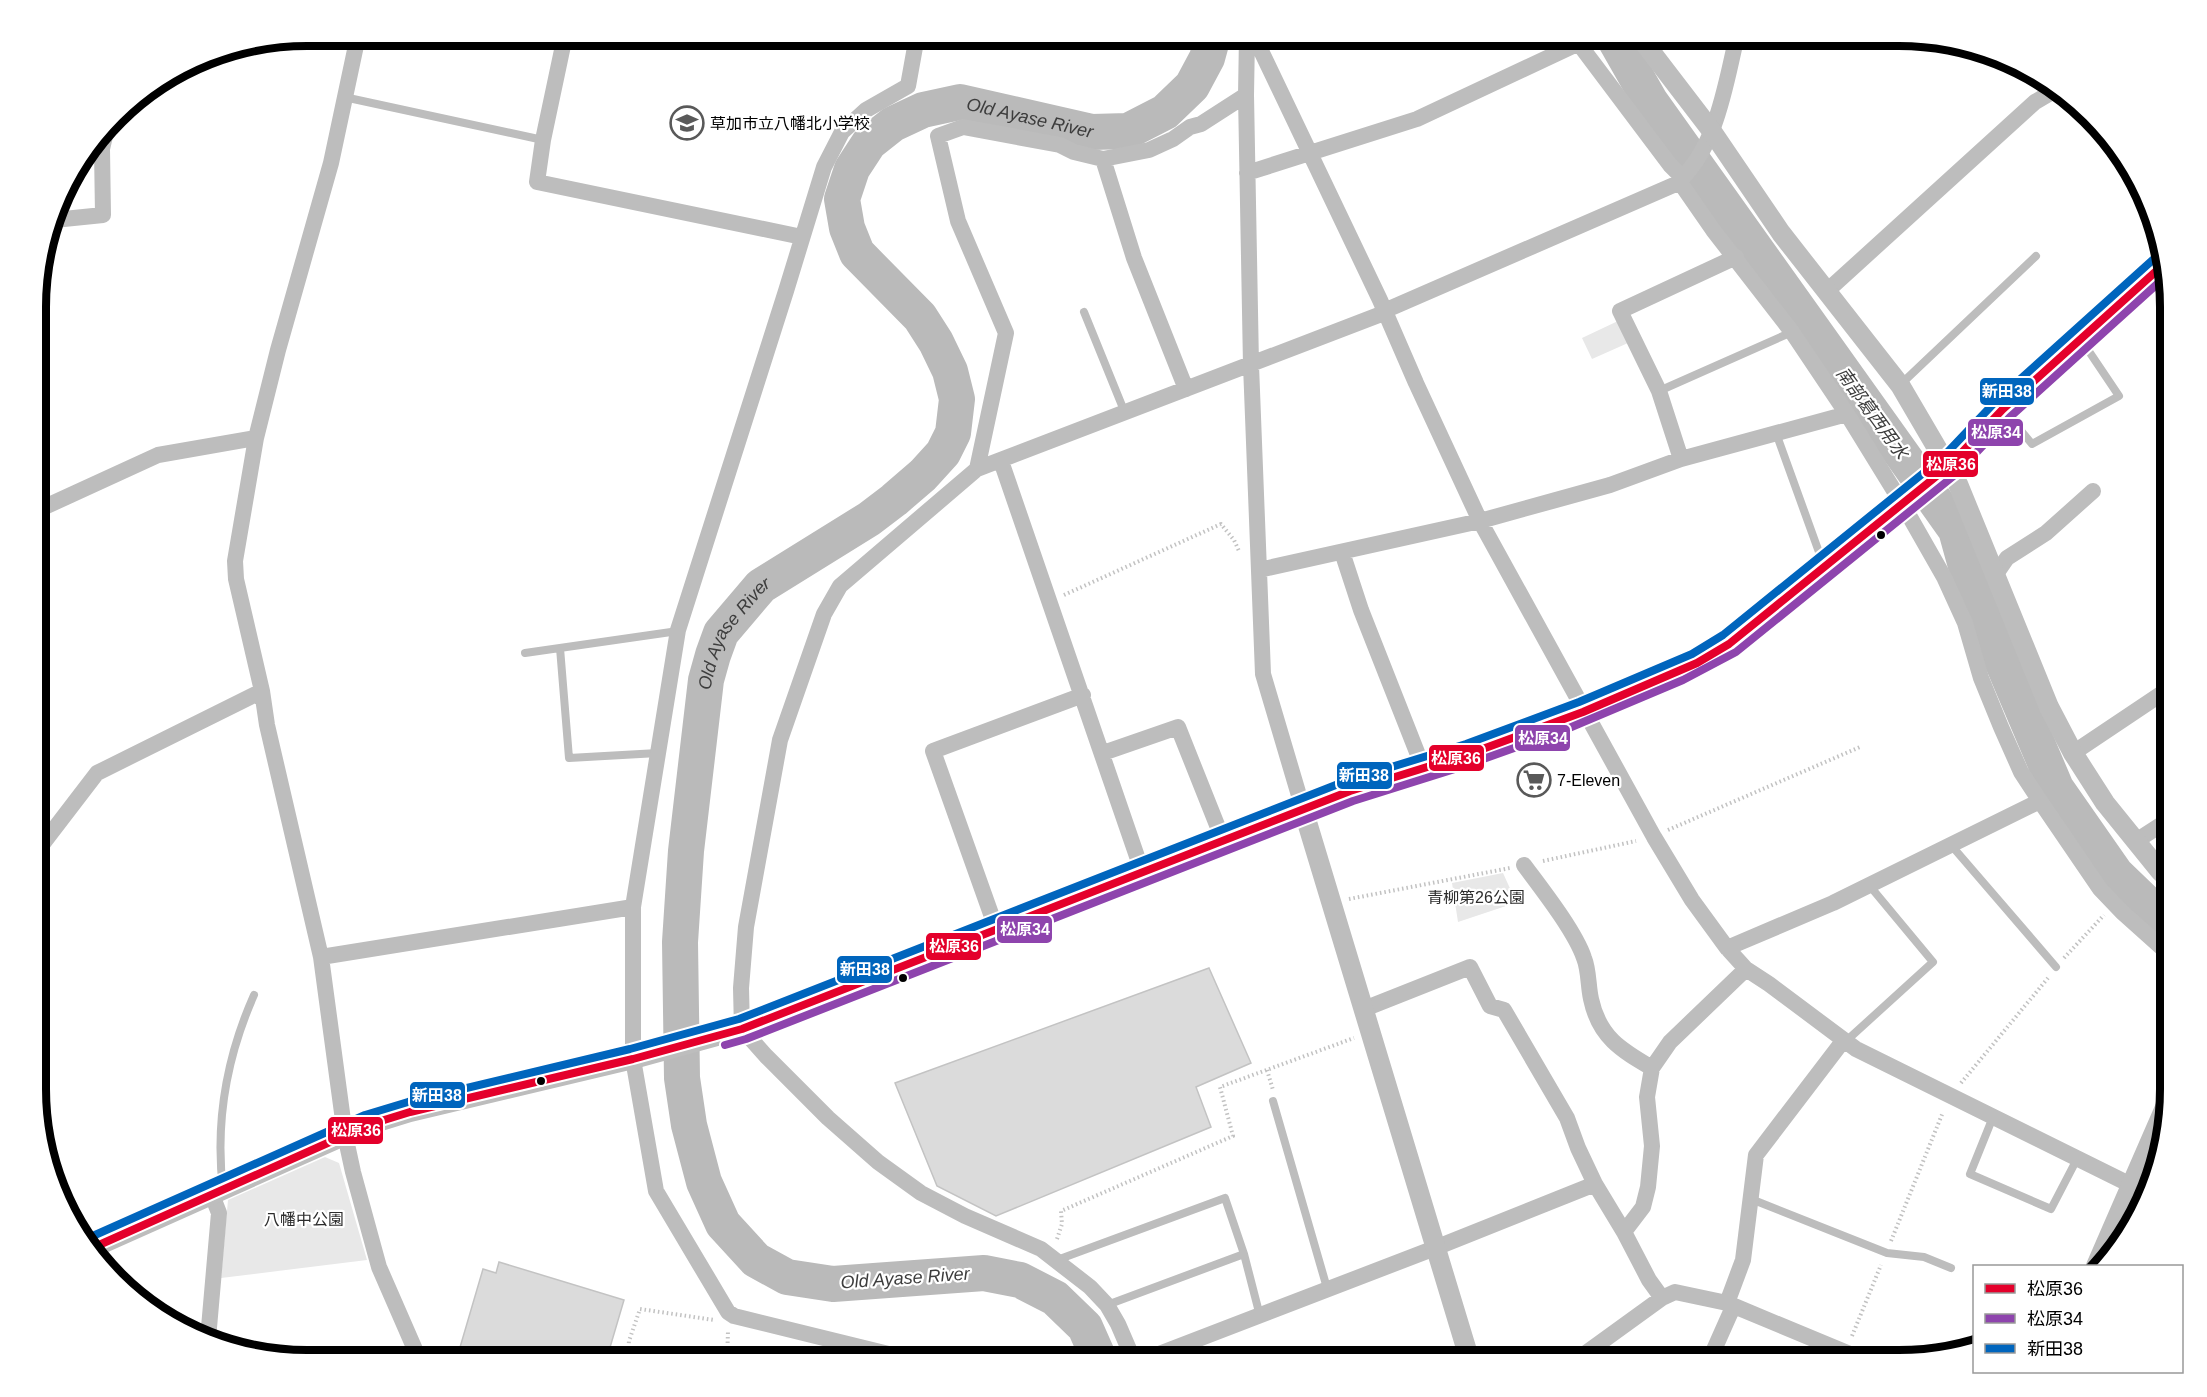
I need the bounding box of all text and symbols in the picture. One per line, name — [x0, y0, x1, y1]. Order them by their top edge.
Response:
water label: Old Ayase River — [965, 94, 1096, 142]
school or university icon: 草加市立八幡北小学校 — [669, 105, 705, 141]
place label: 草加市立八幡北小学校 — [710, 115, 870, 132]
water label: 南部葛西用水 — [1832, 363, 1913, 464]
line badge: 新田38 — [1979, 377, 2035, 406]
text: 新田38 — [1982, 383, 2032, 400]
line badge: 松原34 — [1967, 418, 2024, 447]
text: 松原34 — [1971, 424, 2021, 441]
line badge: 松原36 — [1922, 450, 1979, 478]
text: 松原36 — [1926, 456, 1976, 473]
unlabelled marker — [1875, 529, 1887, 541]
water label: Old Ayase River — [695, 572, 774, 691]
line badge: 松原34 — [1514, 724, 1571, 752]
text: 松原34 — [1518, 730, 1568, 747]
line badge: 松原36 — [1428, 744, 1485, 772]
text: 松原36 — [1431, 750, 1481, 767]
line badge: 新田38 — [1336, 761, 1393, 790]
supermarket icon: 7-Eleven — [1516, 762, 1552, 798]
text: 新田38 — [1339, 767, 1389, 784]
place label: 7-Eleven — [1557, 772, 1620, 789]
park label: 青柳第26公園 — [1427, 889, 1525, 906]
line badge: 松原34 — [996, 915, 1053, 944]
text: 松原34 — [1000, 921, 1050, 938]
line badge: 松原36 — [925, 932, 982, 961]
text: 松原36 — [929, 938, 979, 955]
line badge: 新田38 — [836, 955, 893, 984]
text: 新田38 — [840, 961, 890, 978]
unlabelled marker — [897, 972, 909, 984]
unlabelled marker — [535, 1075, 547, 1087]
line badge: 新田38 — [409, 1081, 466, 1109]
text: 新田38 — [412, 1087, 462, 1104]
line badge: 松原36 — [327, 1116, 384, 1145]
text: 松原36 — [331, 1122, 381, 1139]
park label: 八幡中公園 — [264, 1211, 344, 1228]
water label: Old Ayase River — [840, 1263, 971, 1292]
legend — [1973, 1265, 2183, 1373]
text: 松原36 — [2027, 1279, 2083, 1299]
text: 松原34 — [2027, 1309, 2083, 1329]
text: 新田38 — [2027, 1339, 2083, 1359]

